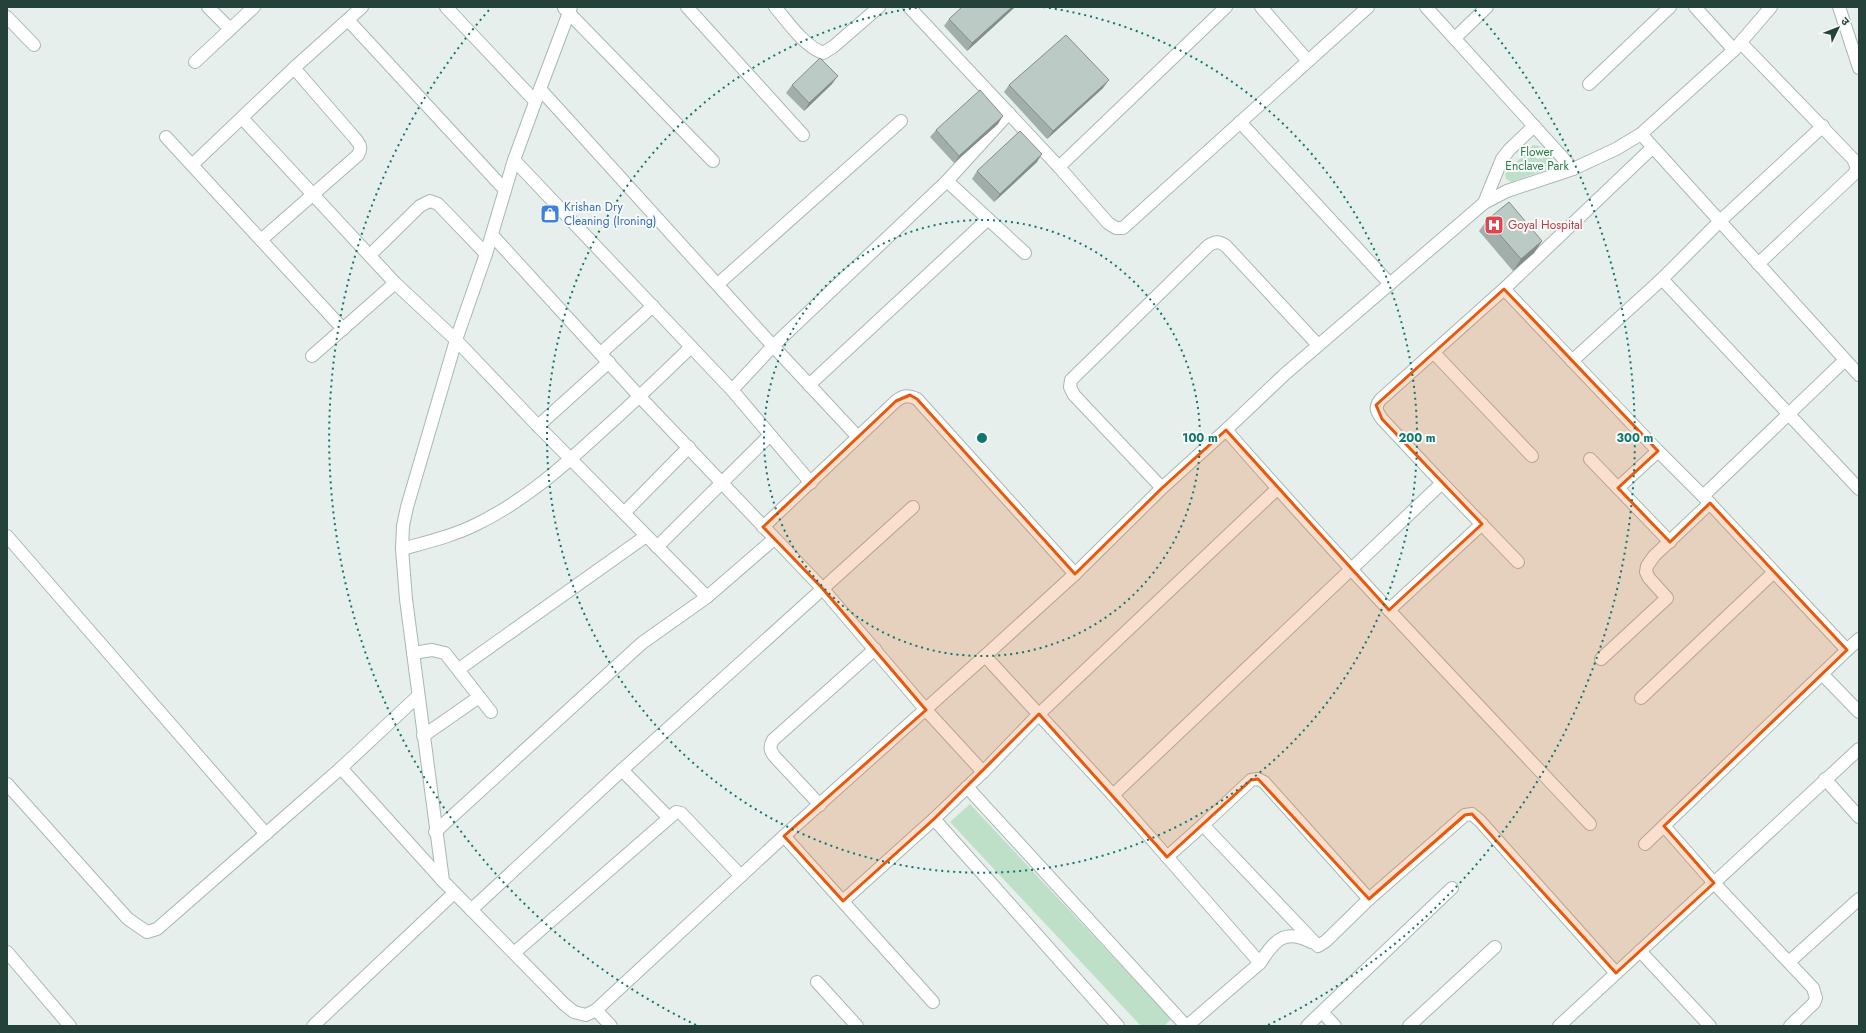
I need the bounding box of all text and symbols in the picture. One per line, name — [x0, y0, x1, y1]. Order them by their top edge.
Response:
north arrow — [1818, 8, 1858, 48]
text: उ — [1837, 13, 1854, 29]
park label: Flower Enclave Park — [1505, 143, 1569, 175]
place label: Krishan Dry Cleaning (Ironing) — [564, 198, 657, 230]
shop icon: Krishan Dry Cleaning (Ironing) — [539, 203, 561, 225]
hospital icon: Goyal Hospital — [1483, 214, 1505, 236]
place label: Goyal Hospital — [1508, 216, 1582, 234]
text: 100 m — [1182, 429, 1218, 447]
text: 200 m — [1398, 429, 1436, 447]
text: 300 m — [1617, 429, 1654, 447]
centre of rings — [975, 431, 989, 445]

